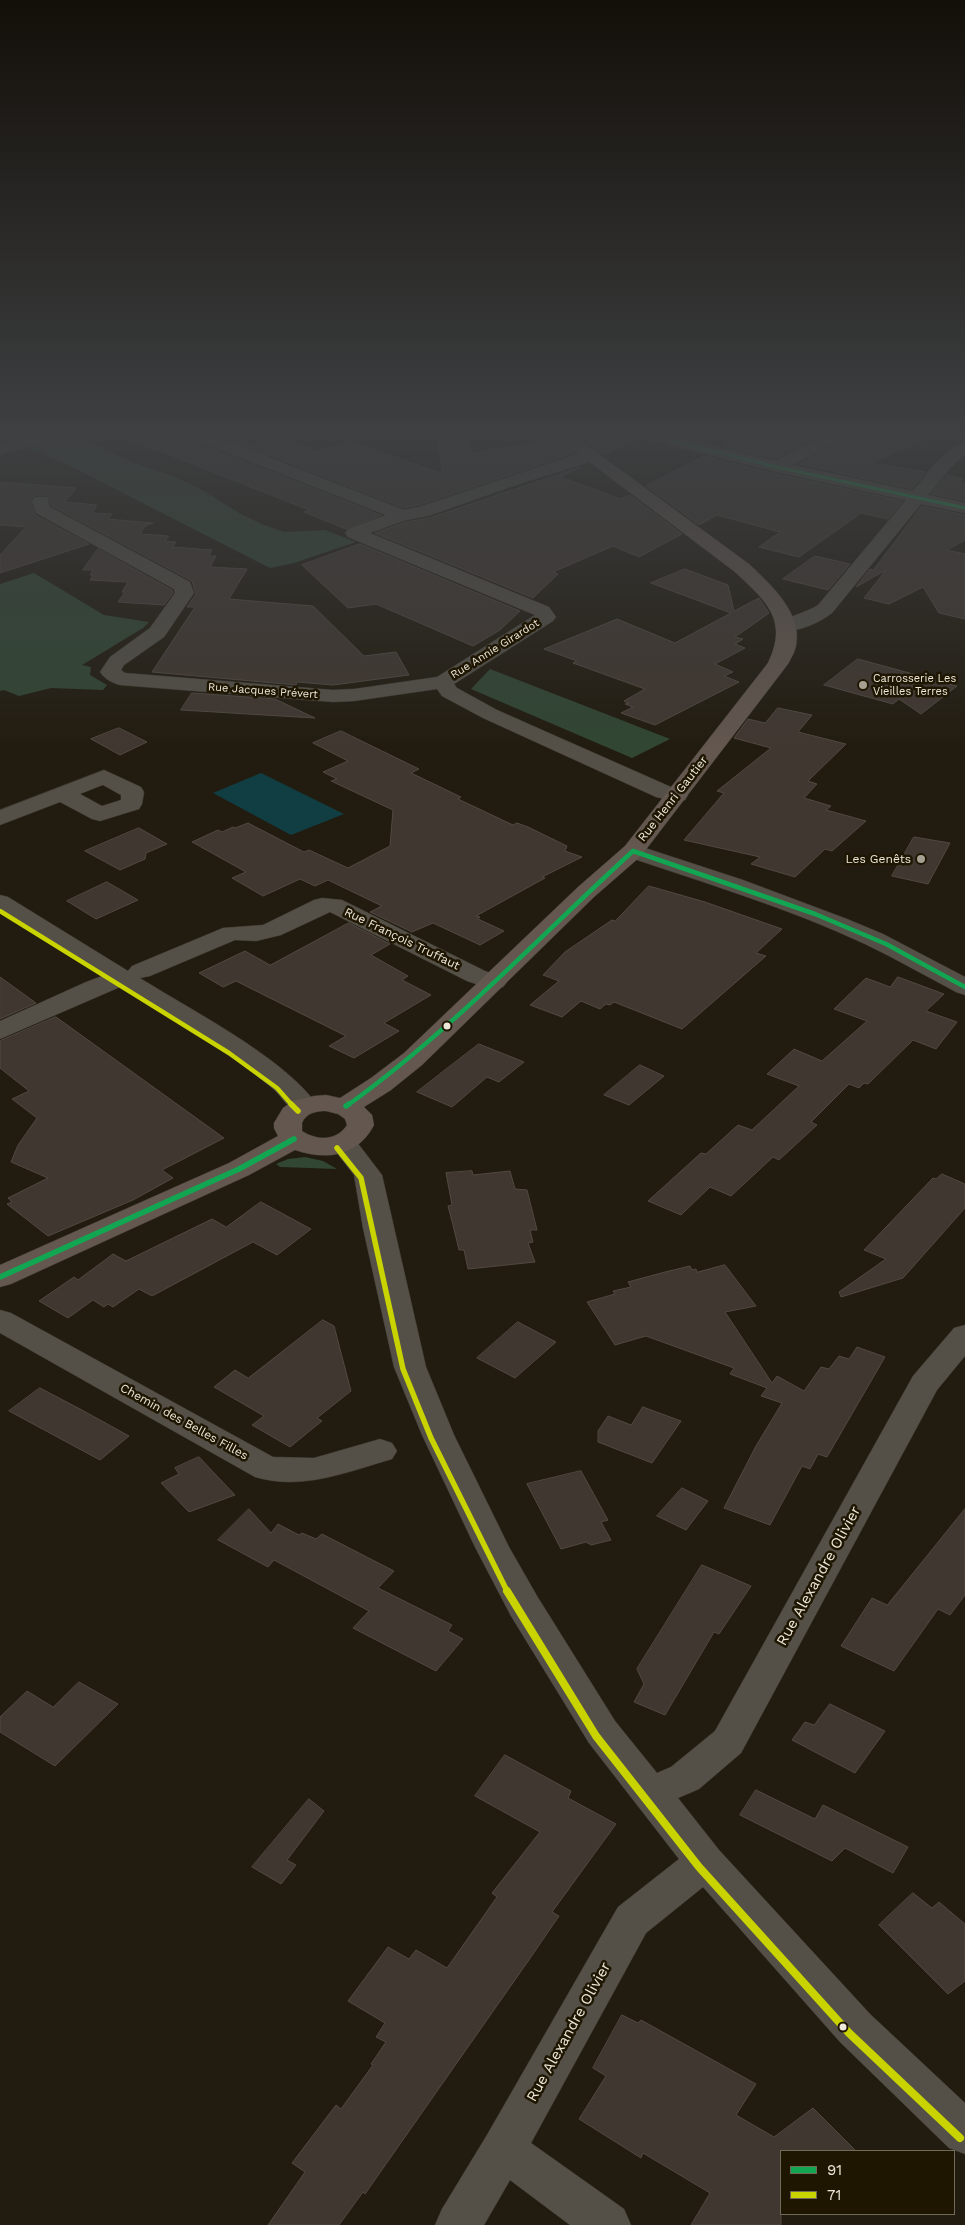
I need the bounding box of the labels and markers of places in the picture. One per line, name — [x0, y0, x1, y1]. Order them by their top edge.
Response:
place label: Carrosserie Les Vieilles Terres — [873, 672, 956, 698]
marker: Carrosserie Les Vieilles Terres — [857, 679, 869, 691]
place label: Les Genêts — [846, 852, 911, 866]
marker: Les Genêts — [915, 853, 927, 865]
unlabelled marker — [442, 1021, 452, 1031]
unlabelled marker — [838, 2022, 848, 2032]

